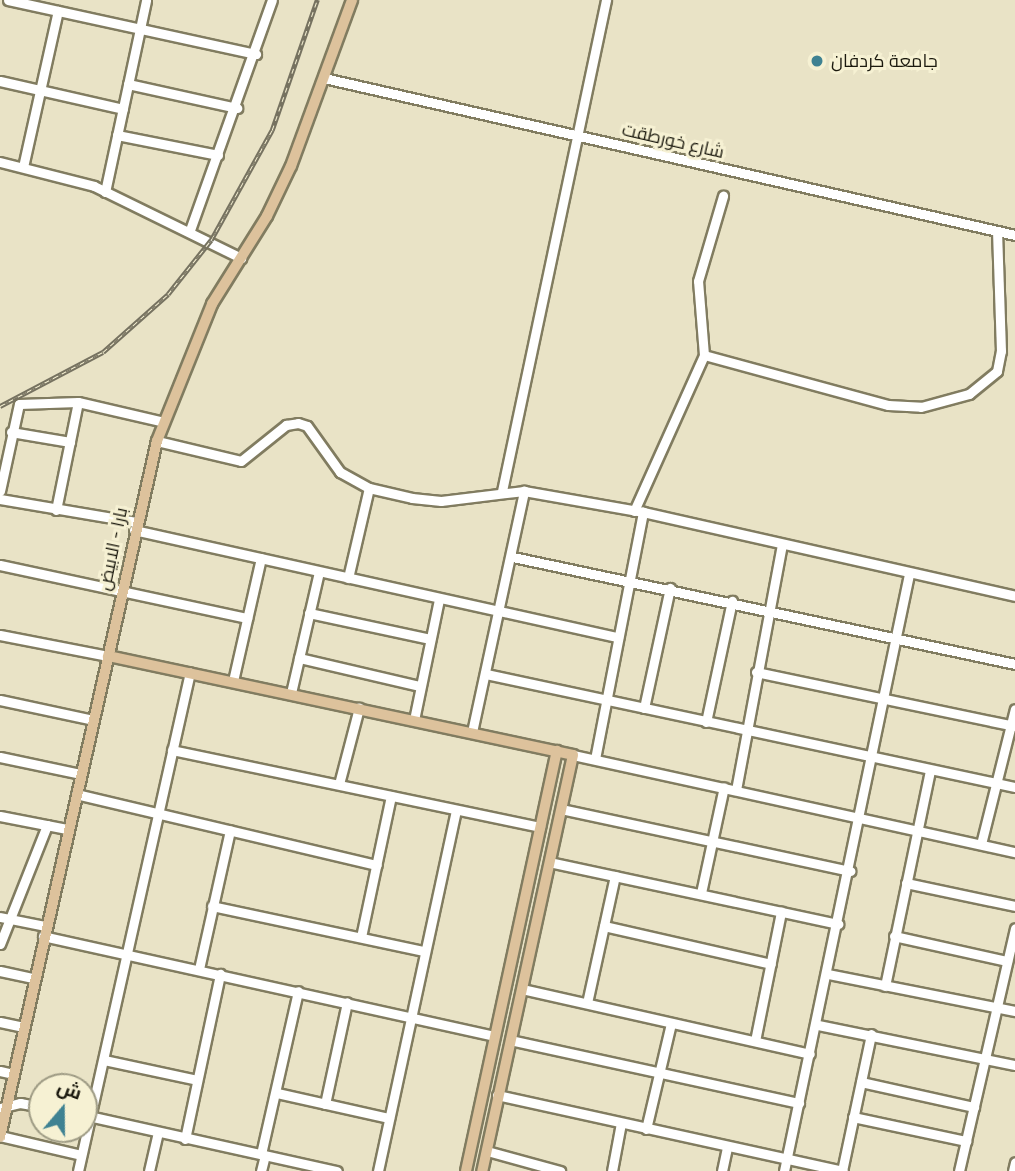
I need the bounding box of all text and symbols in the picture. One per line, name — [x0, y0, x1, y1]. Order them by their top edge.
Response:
place label: جامعة كردفان — [831, 50, 938, 72]
marker: جامعة كردفان — [809, 53, 825, 69]
street label: شارع خورطقت — [620, 119, 726, 163]
street label: بارا - الابيض — [94, 505, 132, 593]
north arrow — [28, 1073, 98, 1143]
text: ش — [54, 1075, 85, 1105]

